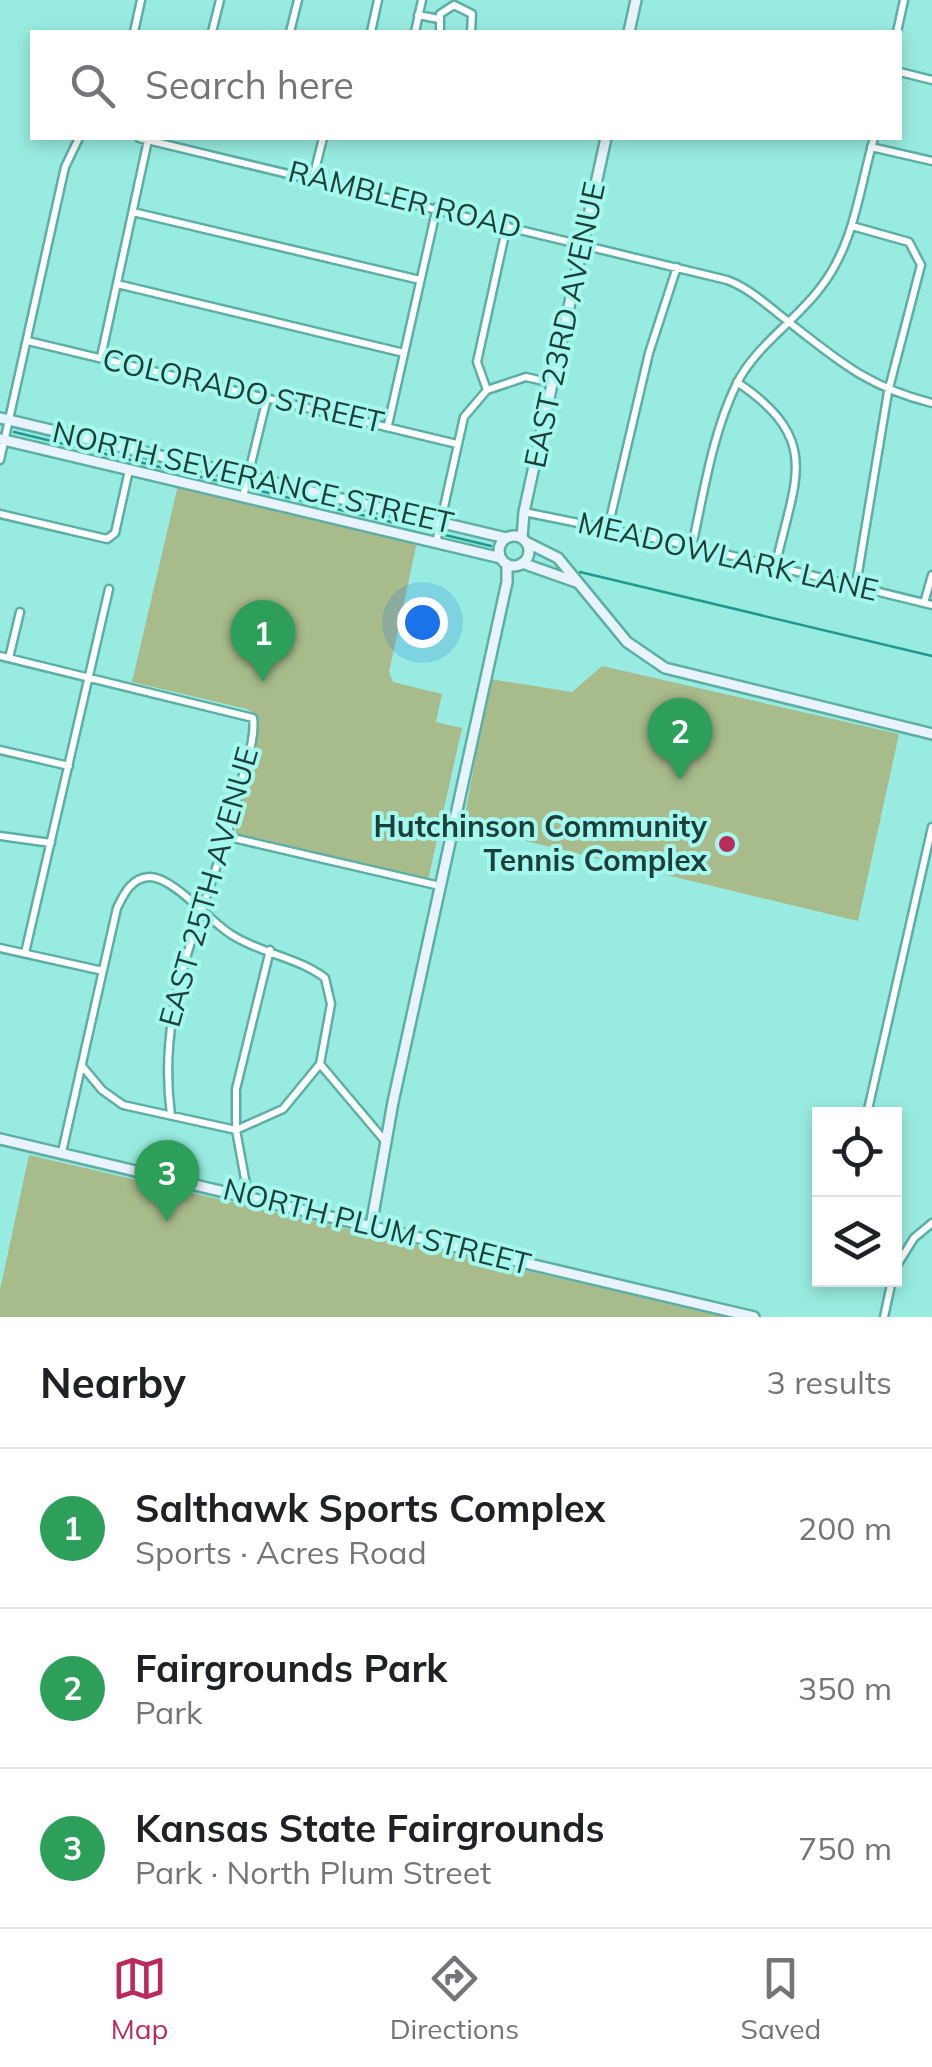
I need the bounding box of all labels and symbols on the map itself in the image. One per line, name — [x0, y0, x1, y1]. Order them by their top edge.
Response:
street label: RAMBLER ROAD — [285, 152, 526, 246]
street label: EAST 23RD AVENUE — [515, 178, 613, 471]
street label: COLORADO STREET — [99, 339, 388, 441]
street label: NORTH SEVERANCE STREET — [49, 412, 457, 542]
street label: MEADOWLARK LANE — [575, 503, 882, 609]
your location — [397, 597, 448, 648]
pin: 1 — [230, 600, 296, 682]
pin: 2 — [648, 698, 712, 780]
street label: EAST 25TH AVENUE — [150, 743, 266, 1031]
place label: Hutchinson Community Tennis Complex — [374, 807, 708, 879]
marker: Hutchinson Community Tennis Complex — [716, 833, 738, 855]
pin: 3 — [134, 1140, 200, 1222]
street label: NORTH PLUM STREET — [220, 1169, 535, 1283]

